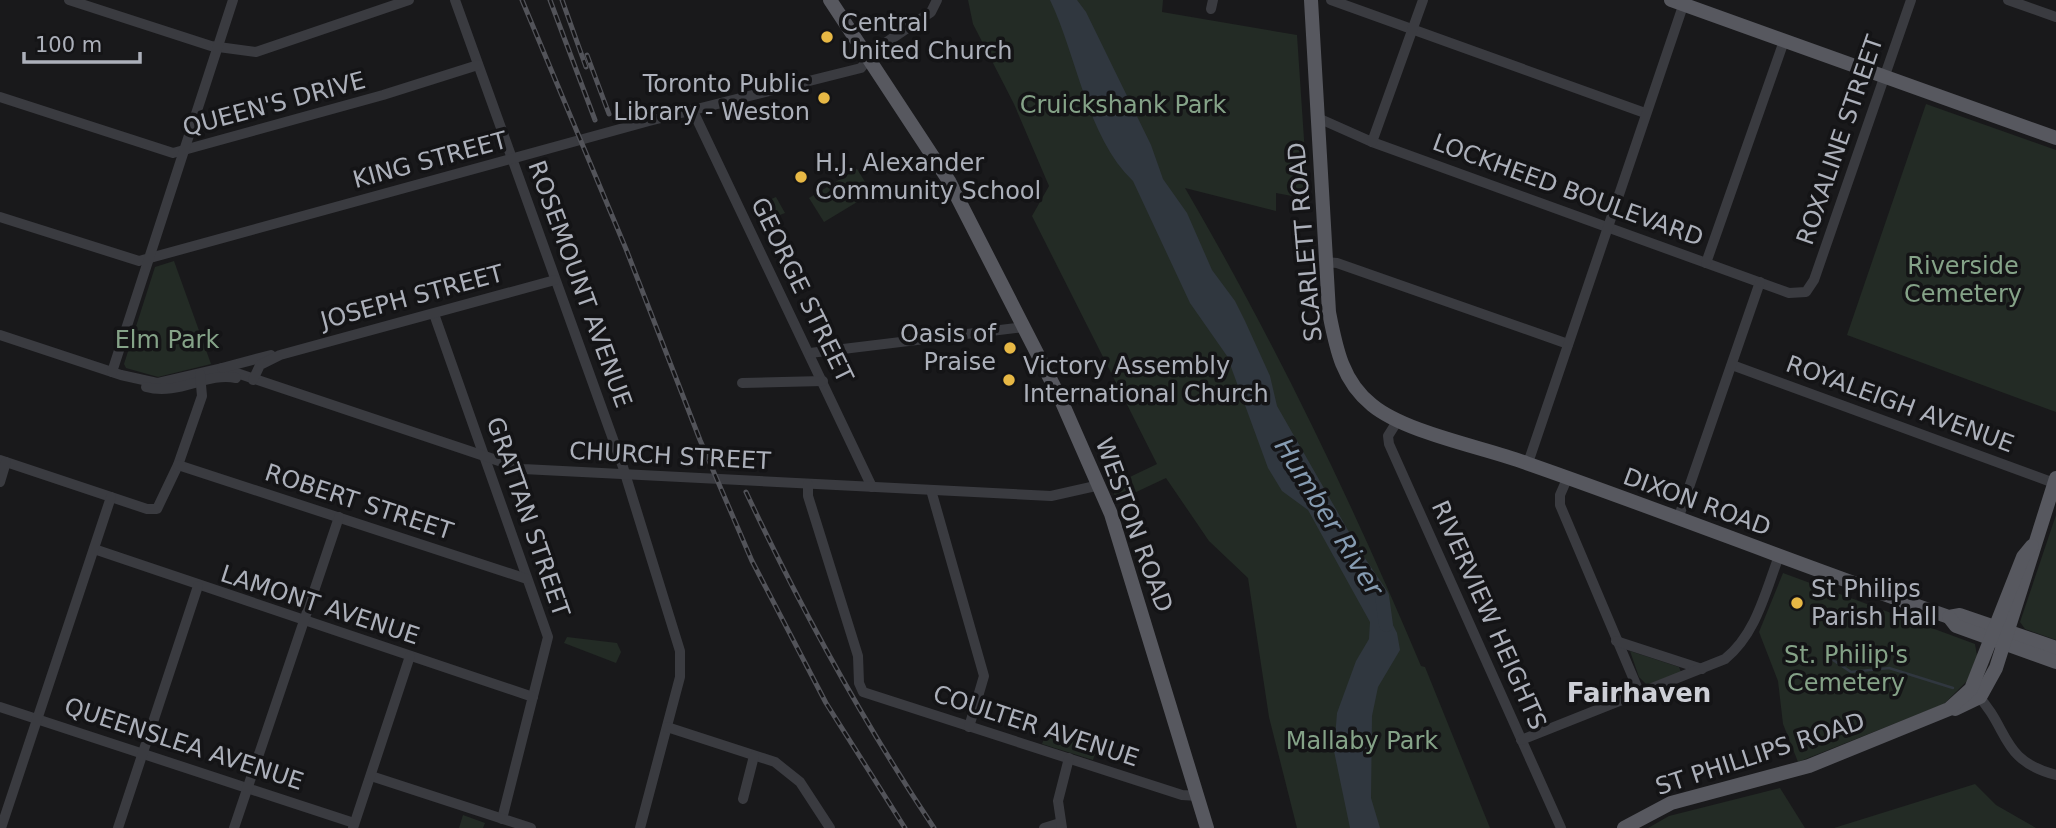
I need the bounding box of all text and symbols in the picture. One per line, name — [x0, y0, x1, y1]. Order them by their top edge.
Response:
place label: Central United Church — [841, 9, 1012, 65]
scale bar — [24, 21, 140, 65]
marker: Central United Church — [819, 29, 835, 45]
street label: ROXALINE STREET — [1791, 31, 1889, 248]
text: 100 m — [35, 33, 102, 57]
street label: QUEEN'S DRIVE — [180, 66, 368, 142]
place label: Toronto Public Library - Weston — [613, 70, 810, 126]
marker: Toronto Public Library - Weston — [816, 90, 832, 106]
park label: Cruickshank Park — [1020, 91, 1226, 119]
street label: KING STREET — [350, 126, 511, 194]
street label: LOCKHEED BOULEVARD — [1429, 128, 1707, 252]
street label: SCARLETT ROAD — [1282, 141, 1328, 343]
place label: H.J. Alexander Community School — [815, 149, 1041, 205]
street label: ROSEMOUNT AVENUE — [522, 157, 638, 411]
marker: H.J. Alexander Community School — [793, 169, 809, 185]
street label: GEORGE STREET — [745, 193, 859, 387]
park label: Riverside Cemetery — [1904, 252, 2022, 308]
street label: JOSEPH STREET — [316, 259, 507, 335]
place label: Oasis of Praise — [900, 320, 997, 376]
park label: Elm Park — [115, 326, 219, 354]
marker: Oasis of Praise — [1002, 340, 1018, 356]
street label: ROYALEIGH AVENUE — [1782, 350, 2018, 458]
place label: Victory Assembly International Church — [1023, 352, 1269, 408]
marker: Victory Assembly International Church — [1001, 372, 1017, 388]
street label: GRATTAN STREET — [481, 413, 575, 621]
water label: Humber River — [1269, 433, 1391, 603]
street label: WESTON ROAD — [1089, 434, 1179, 616]
street label: CHURCH STREET — [568, 437, 772, 475]
street label: ROBERT STREET — [261, 458, 457, 546]
street label: DIXON ROAD — [1619, 462, 1775, 542]
street label: RIVERVIEW HEIGHTS — [1426, 496, 1552, 734]
street label: LAMONT AVENUE — [217, 560, 423, 650]
place label: St Philips Parish Hall — [1811, 575, 1937, 631]
marker: St Philips Parish Hall — [1789, 595, 1805, 611]
park label: St. Philip's Cemetery — [1784, 641, 1908, 697]
district label: Fairhaven — [1567, 678, 1711, 708]
street label: COULTER AVENUE — [930, 680, 1142, 772]
street label: QUEENSLEA AVENUE — [61, 692, 307, 796]
street label: ST PHILLIPS ROAD — [1652, 707, 1868, 801]
park label: Mallaby Park — [1286, 727, 1438, 755]

